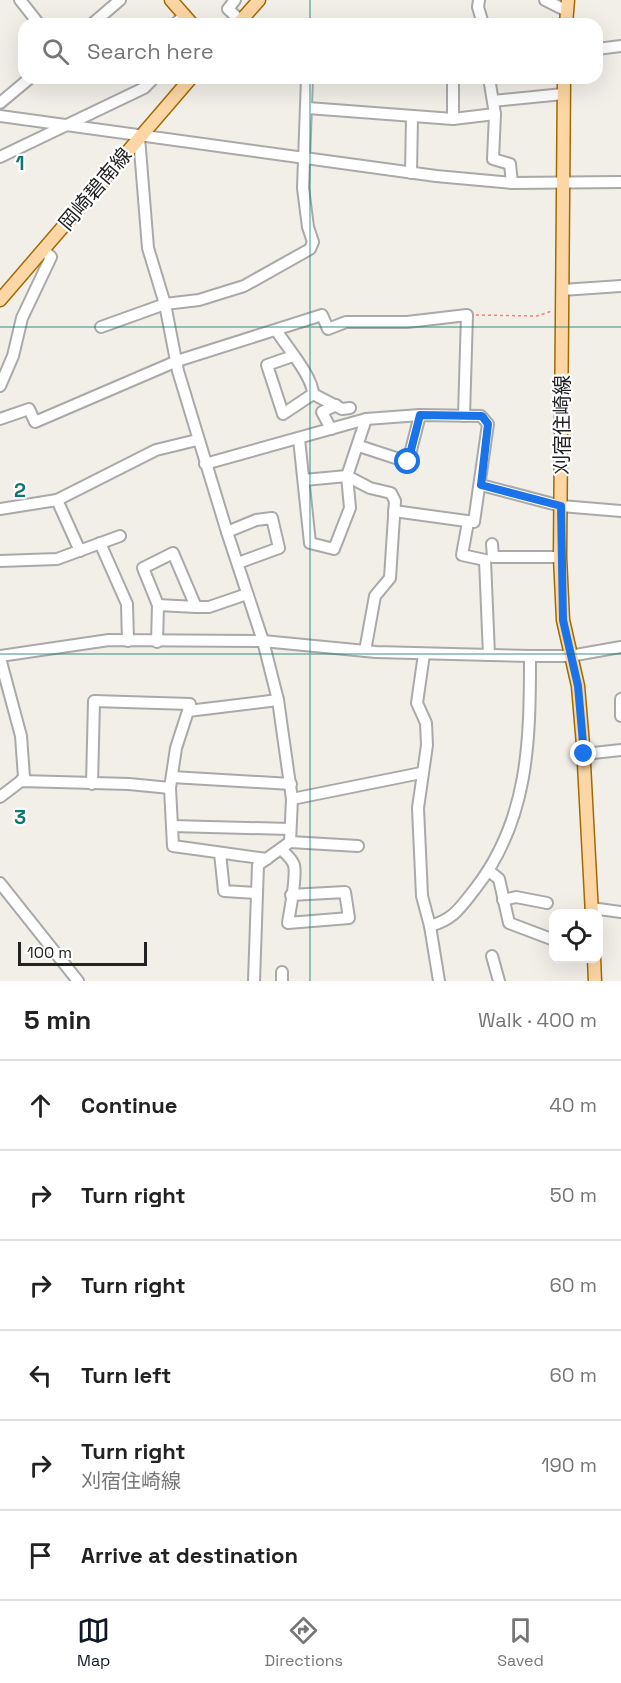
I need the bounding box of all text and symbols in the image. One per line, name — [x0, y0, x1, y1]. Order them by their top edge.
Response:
search box — [18, 18, 603, 84]
icon: search — [39, 35, 72, 68]
text: Search here — [87, 37, 214, 65]
street label: 岡崎碧南線 — [53, 142, 137, 236]
text: 1 — [15, 150, 25, 176]
street label: 刈宿住崎線 — [549, 375, 575, 475]
route start — [394, 448, 420, 474]
text: 2 — [14, 477, 26, 503]
route end — [570, 740, 596, 766]
text: 3 — [14, 804, 26, 830]
map controls — [549, 909, 603, 963]
button: locate — [549, 909, 603, 963]
scale bar — [18, 939, 147, 966]
text: 100 m — [27, 942, 72, 963]
text: 5 min — [24, 1003, 91, 1037]
text: Walk · 400 m — [478, 1007, 597, 1033]
icon: ahead — [24, 1089, 57, 1122]
text: Continue — [81, 1091, 177, 1119]
text: 40 m — [549, 1092, 597, 1118]
icon: right — [24, 1179, 57, 1212]
text: Turn right — [81, 1181, 186, 1209]
text: 50 m — [550, 1182, 597, 1208]
icon: right — [24, 1269, 57, 1302]
text: Turn right — [81, 1271, 186, 1299]
text: 60 m — [550, 1272, 597, 1298]
icon: left — [24, 1359, 57, 1392]
text: Turn left — [81, 1361, 171, 1389]
text: 60 m — [550, 1362, 597, 1388]
text: Turn right — [81, 1437, 186, 1465]
icon: right — [24, 1449, 57, 1482]
text: 190 m — [541, 1452, 597, 1478]
text: 刈宿住崎線 — [81, 1468, 181, 1494]
icon: arrive — [24, 1539, 57, 1572]
text: Arrive at destination — [81, 1541, 298, 1569]
tab: Map — [77, 1614, 110, 1671]
tab: Directions — [265, 1614, 343, 1671]
tab: Saved — [497, 1614, 544, 1671]

